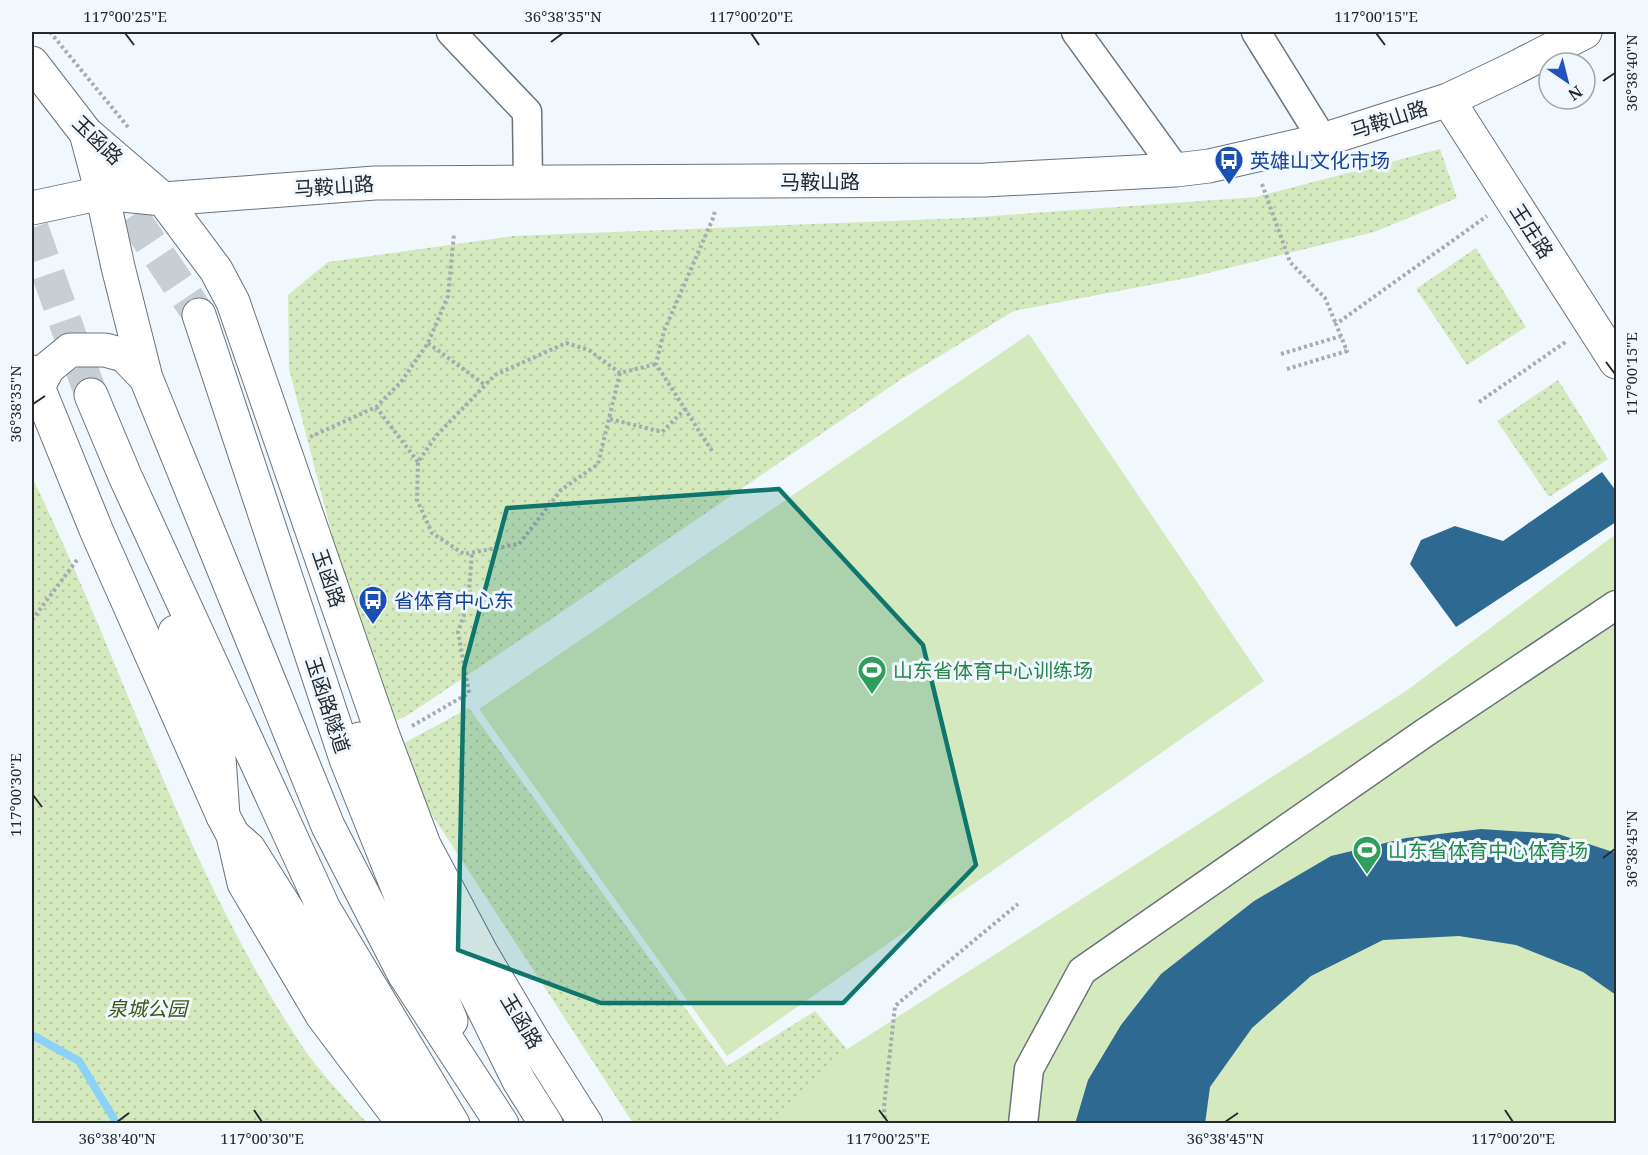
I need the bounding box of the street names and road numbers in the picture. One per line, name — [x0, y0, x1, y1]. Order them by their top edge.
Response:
street label: 马鞍山路 — [1347, 94, 1431, 144]
street label: 玉函路 — [67, 109, 129, 171]
street label: 马鞍山路 — [780, 168, 860, 195]
street label: 马鞍山路 — [293, 170, 375, 202]
street label: 王庄路 — [1504, 198, 1560, 264]
street label: 玉函路 — [306, 545, 352, 611]
street label: 玉函路隧道 — [300, 653, 356, 757]
street label: 玉函路 — [495, 988, 549, 1054]

